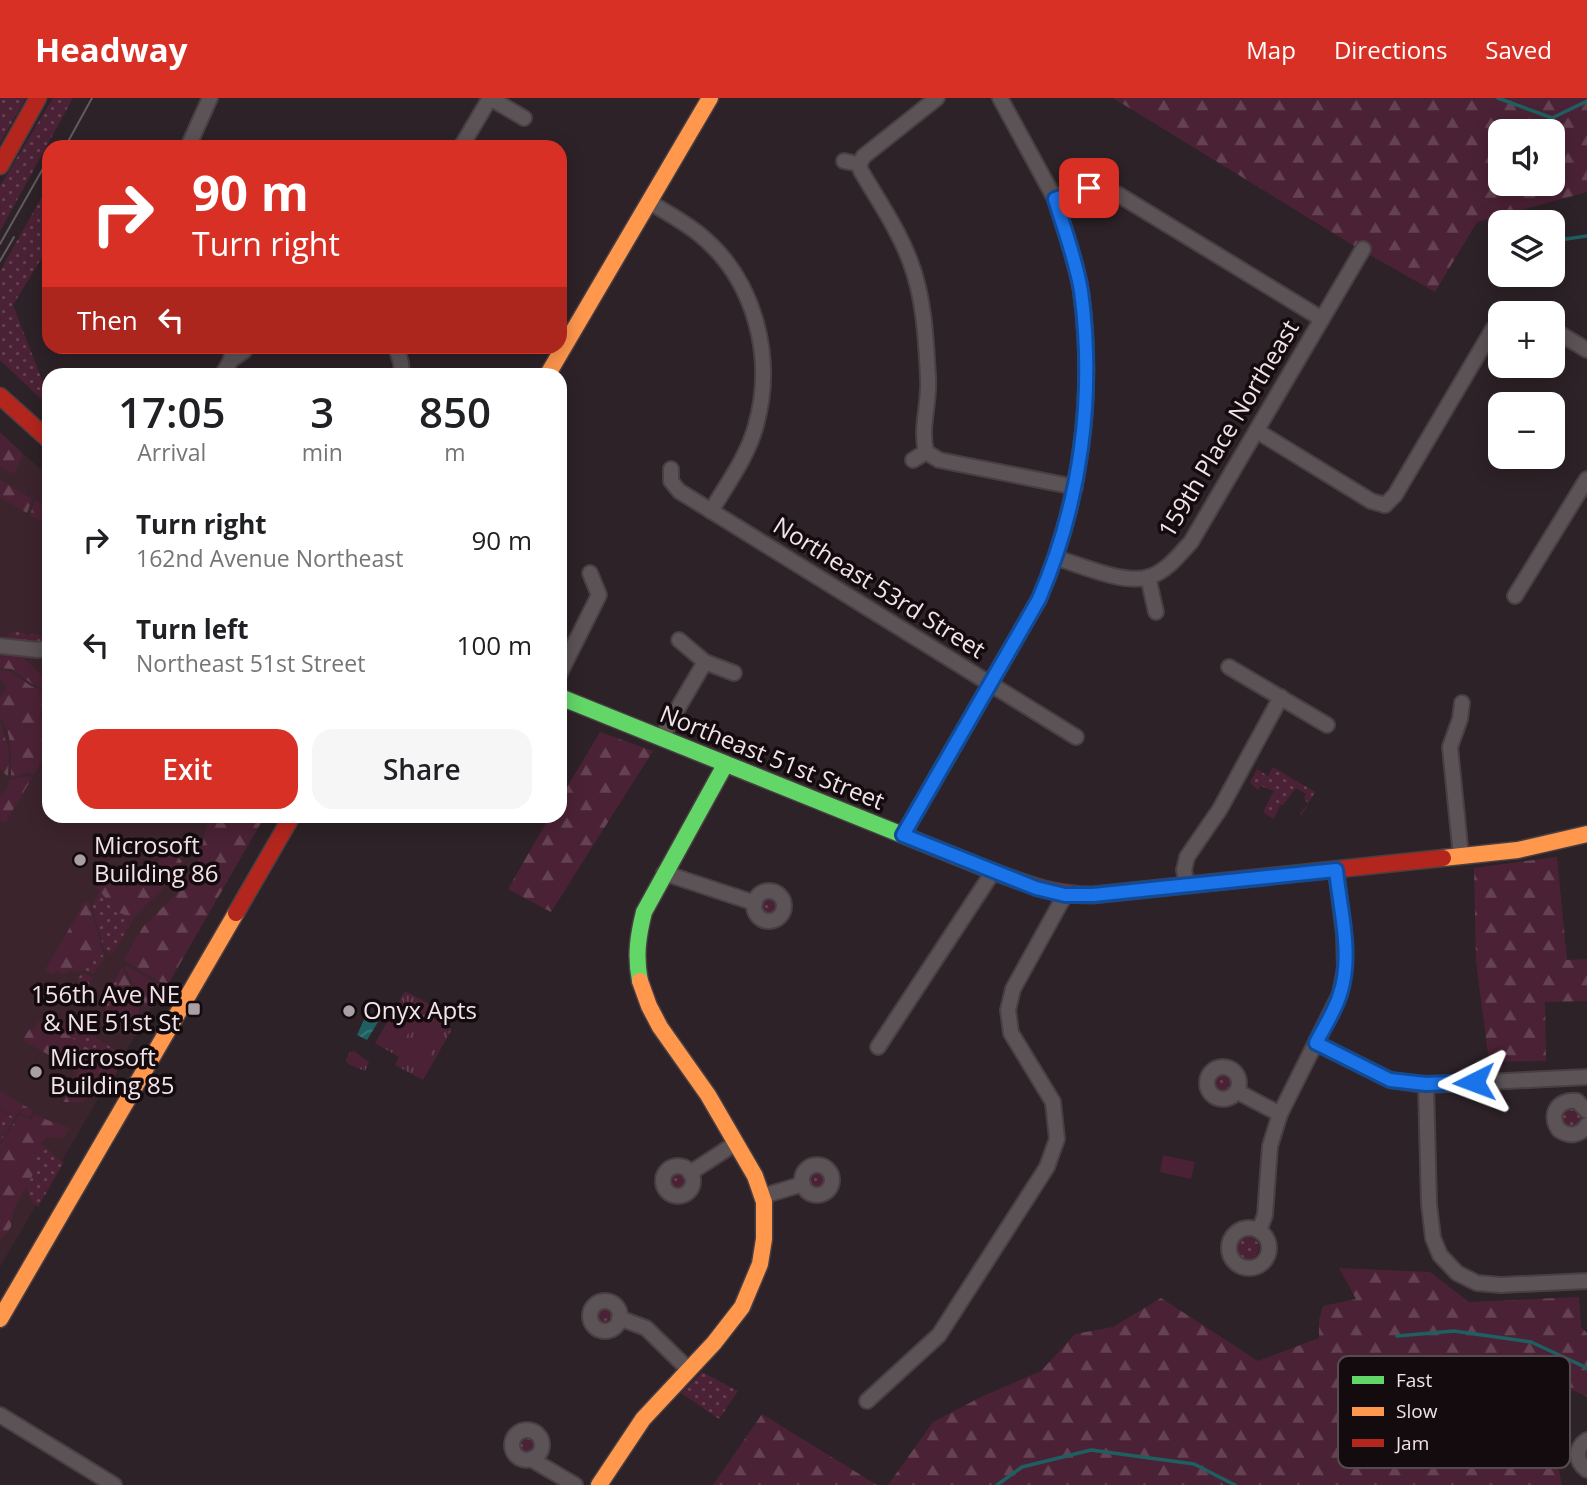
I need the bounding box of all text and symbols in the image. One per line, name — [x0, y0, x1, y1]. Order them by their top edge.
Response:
text: Headway — [35, 27, 188, 72]
text: Map — [1246, 33, 1296, 66]
text: Directions — [1334, 33, 1447, 66]
text: Saved — [1485, 33, 1552, 66]
map controls — [1488, 119, 1565, 469]
button: sound — [1488, 119, 1565, 196]
pin — [1059, 158, 1119, 218]
text: 90 m — [192, 159, 309, 225]
icon: right — [77, 168, 168, 259]
icon: arrive — [1070, 169, 1108, 207]
button: layers — [1488, 210, 1565, 287]
text: Turn right — [192, 222, 340, 265]
icon: left — [152, 301, 190, 339]
button: + — [1488, 301, 1565, 378]
text: Then — [77, 302, 138, 338]
street label: 159th Place Northeast — [1150, 313, 1306, 543]
text: 17:05 — [118, 383, 226, 440]
text: 3 — [310, 383, 334, 440]
text: 850 — [419, 383, 491, 440]
button: − — [1488, 392, 1565, 469]
text: Arrival — [137, 436, 206, 468]
text: min — [302, 436, 343, 468]
text: m — [444, 436, 466, 468]
text: Turn right — [136, 506, 267, 542]
street label: Northeast 53rd Street — [768, 508, 992, 665]
icon: right — [77, 521, 115, 559]
text: 90 m — [471, 522, 532, 558]
text: 162nd Avenue Northeast — [136, 542, 403, 574]
text: Turn left — [136, 611, 248, 647]
icon: left — [77, 626, 115, 664]
text: 100 m — [457, 627, 532, 663]
text: Northeast 51st Street — [136, 647, 365, 679]
street label: Northeast 51st Street — [655, 696, 890, 817]
button: Exit — [77, 729, 298, 809]
button: Share — [312, 729, 532, 809]
place label: Microsoft Building 86 — [94, 828, 219, 889]
marker: Microsoft Building 86 — [72, 852, 88, 868]
place label: 156th Ave NE & NE 51st St — [31, 977, 180, 1038]
place label: Onyx Apts — [363, 993, 477, 1026]
marker: 156th Ave NE & NE 51st St — [186, 1001, 202, 1017]
marker: Onyx Apts — [341, 1003, 357, 1019]
place label: Microsoft Building 85 — [50, 1040, 175, 1101]
position arrow — [1437, 1045, 1511, 1119]
marker: Microsoft Building 85 — [28, 1064, 44, 1080]
legend — [1338, 1356, 1570, 1468]
text: Fast — [1396, 1367, 1432, 1393]
text: Slow — [1396, 1398, 1438, 1424]
text: Jam — [1394, 1430, 1429, 1456]

